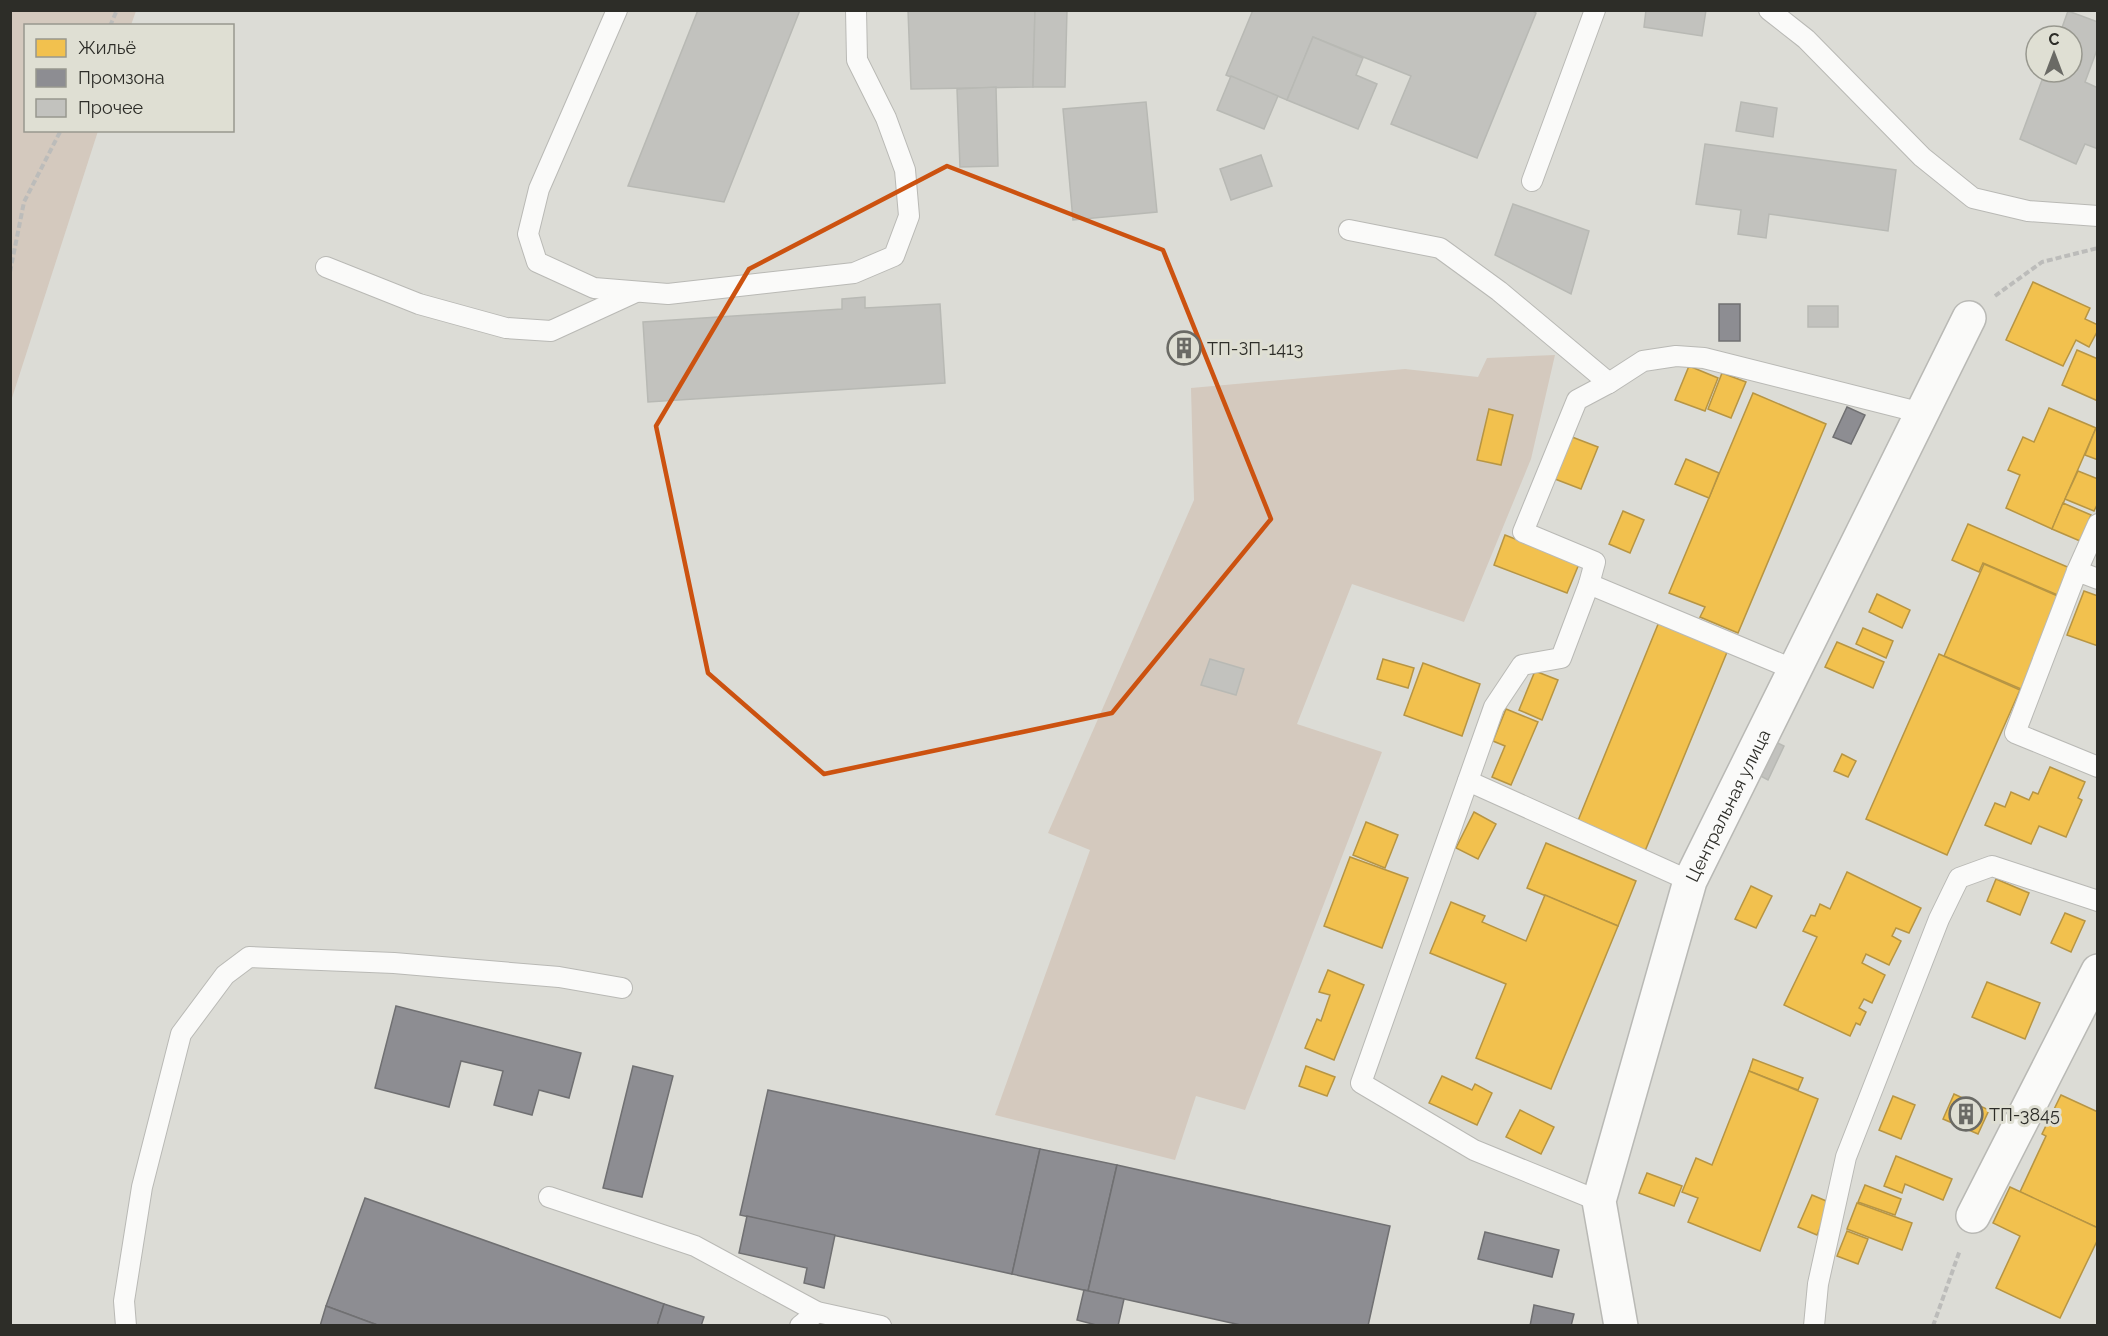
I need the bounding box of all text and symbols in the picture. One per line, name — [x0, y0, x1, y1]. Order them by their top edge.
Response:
legend — [24, 24, 234, 132]
north arrow — [2024, 24, 2084, 84]
text: С — [2049, 30, 2060, 49]
text: Жильё — [78, 37, 136, 58]
text: Промзона — [78, 67, 165, 88]
text: Прочее — [78, 97, 144, 118]
building icon: ТП-ЗП-1413 — [1166, 330, 1202, 366]
place label: ТП-ЗП-1413 — [1207, 338, 1303, 359]
street label: Центральная улица — [1681, 726, 1774, 885]
building icon: ТП-3845 — [1948, 1096, 1984, 1132]
place label: ТП-3845 — [1989, 1104, 2060, 1125]

